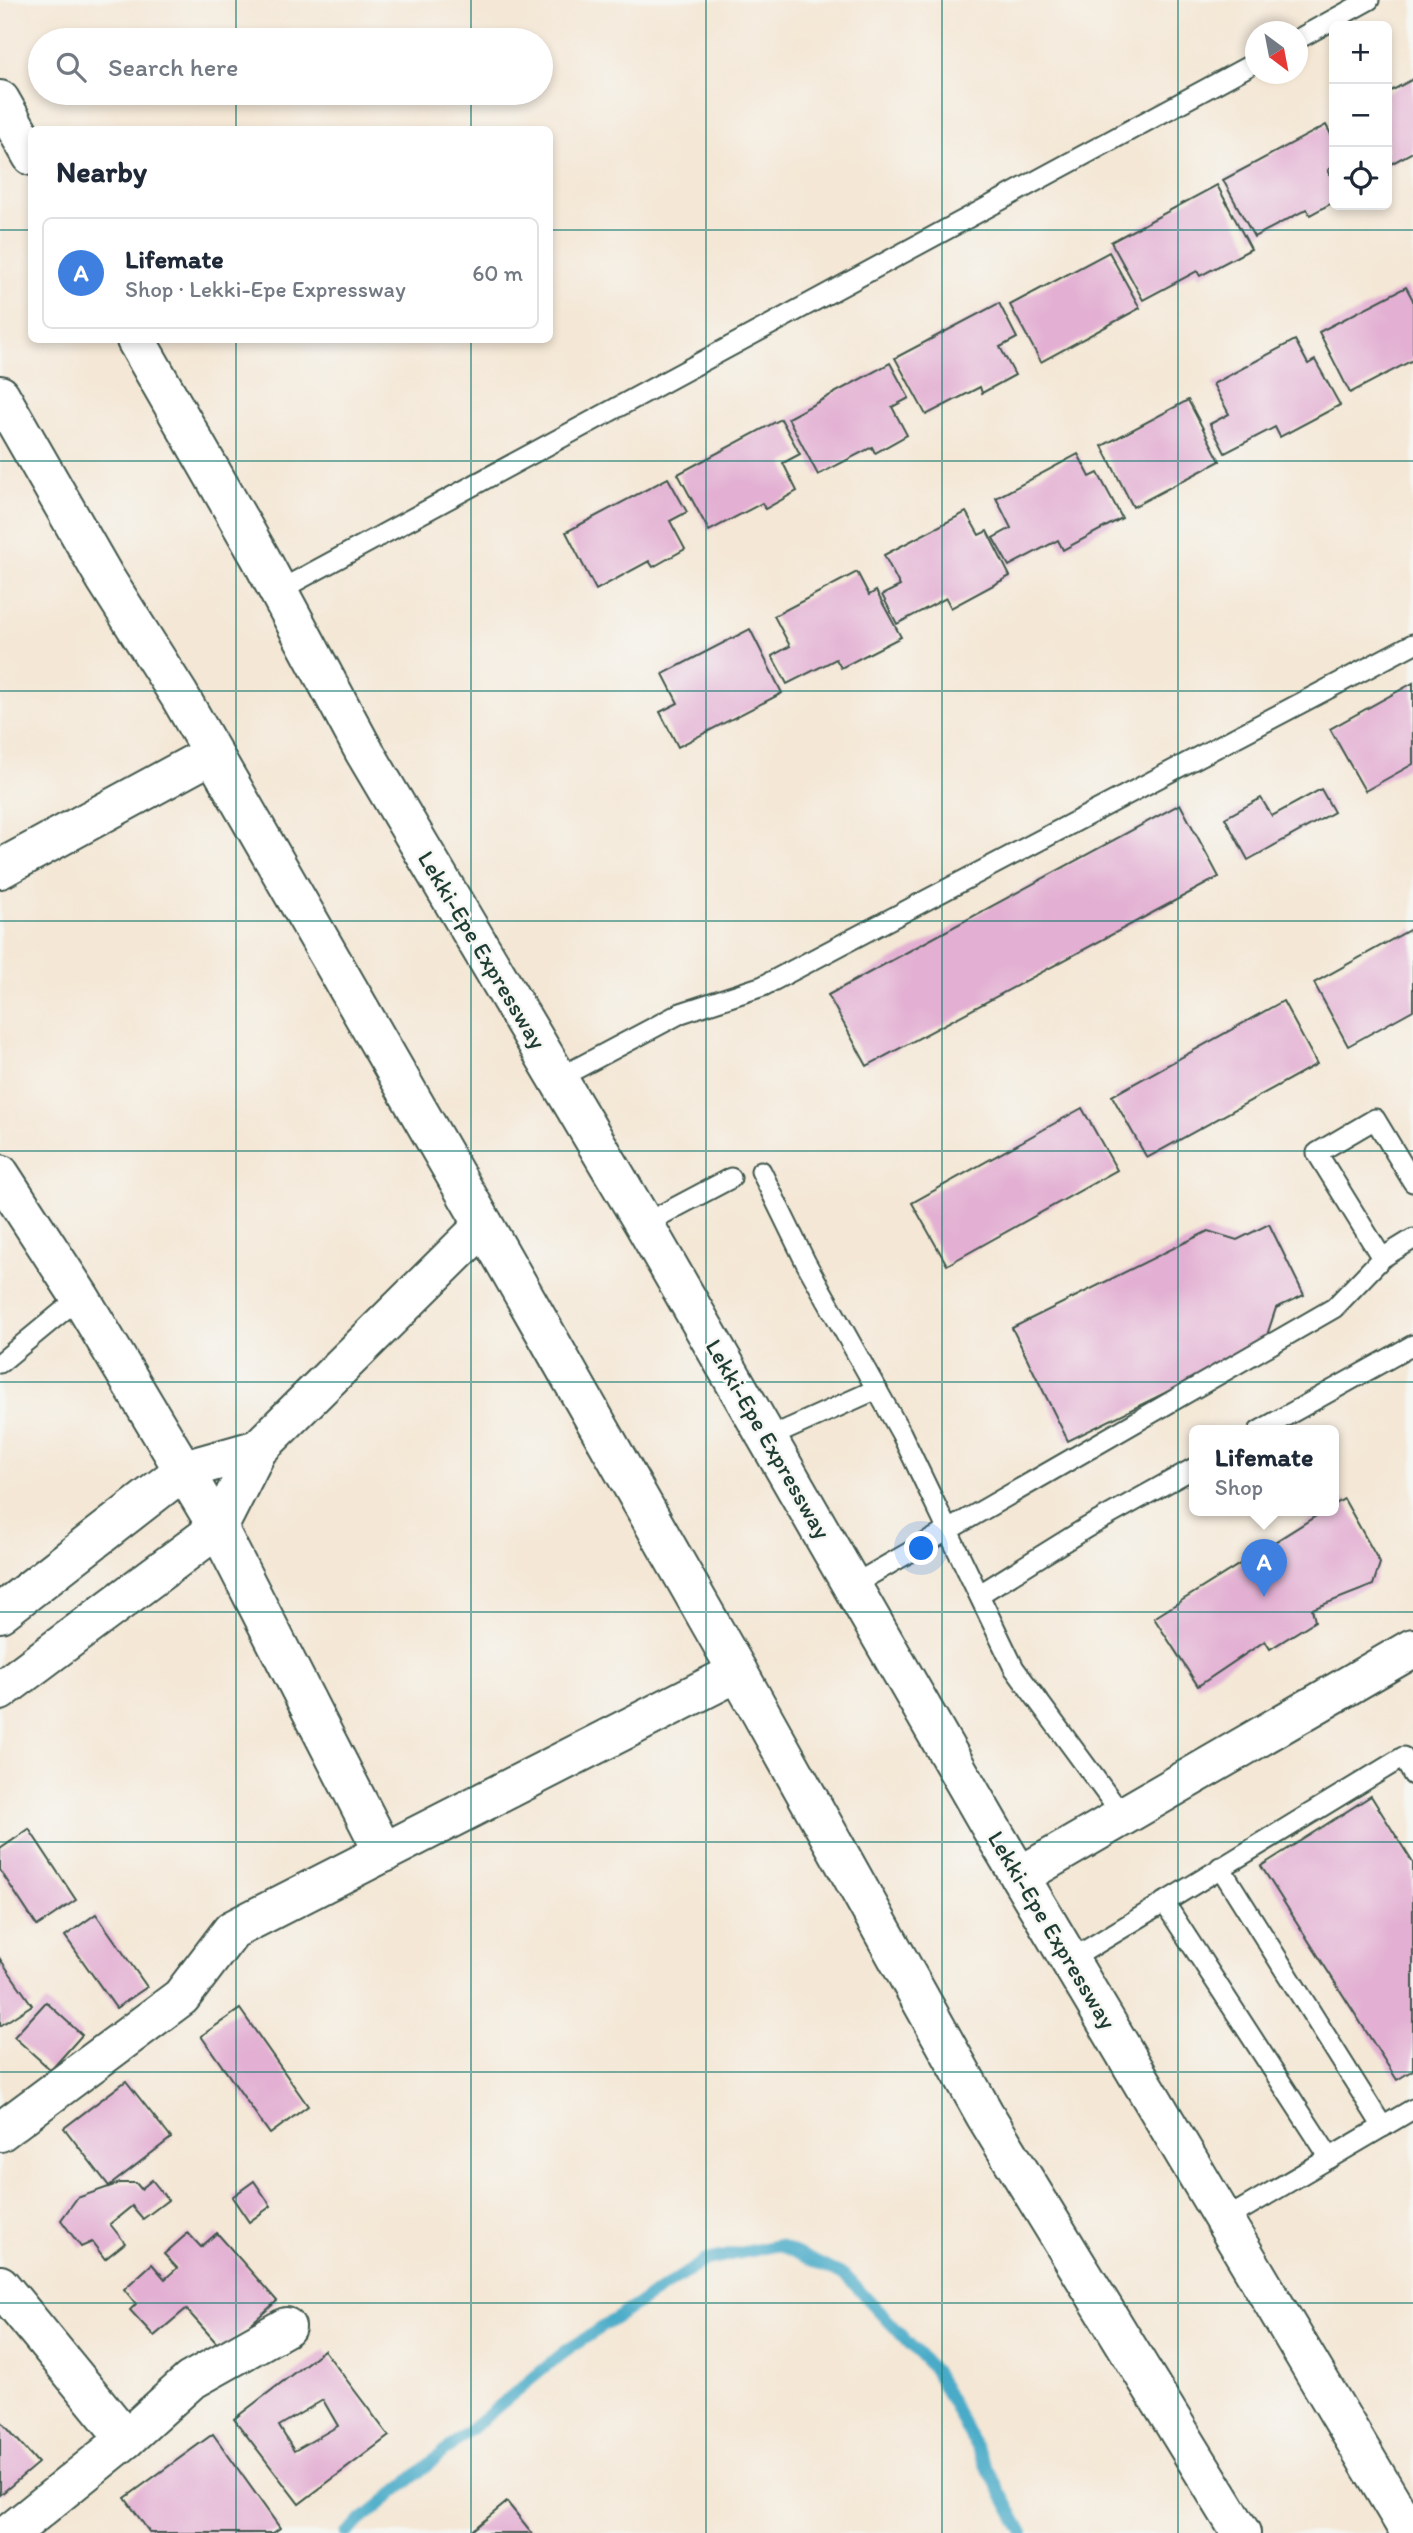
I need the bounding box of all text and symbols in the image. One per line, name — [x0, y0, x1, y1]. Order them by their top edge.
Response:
north arrow — [1245, 21, 1308, 84]
map controls — [1329, 21, 1392, 210]
button: + — [1329, 21, 1392, 84]
search box — [28, 28, 553, 105]
icon: search — [52, 48, 90, 86]
text: Search here — [108, 51, 238, 83]
button: − — [1329, 84, 1392, 147]
button: locate — [1329, 147, 1392, 210]
text: Nearby — [56, 153, 147, 190]
text: Lifemate — [125, 243, 224, 275]
text: A — [74, 259, 88, 287]
text: 60 m — [472, 259, 523, 287]
text: Shop · Lekki-Epe Expressway — [125, 275, 406, 303]
street label: Lekki-Epe Expressway — [412, 846, 553, 1054]
street label: Lekki-Epe Expressway — [699, 1334, 837, 1544]
popup — [1189, 1425, 1339, 1516]
text: Lifemate — [1215, 1441, 1313, 1473]
text: Shop — [1215, 1473, 1263, 1501]
your location — [904, 1531, 938, 1565]
pin: A — [1241, 1539, 1287, 1597]
street label: Lekki-Epe Expressway — [982, 1826, 1123, 2034]

